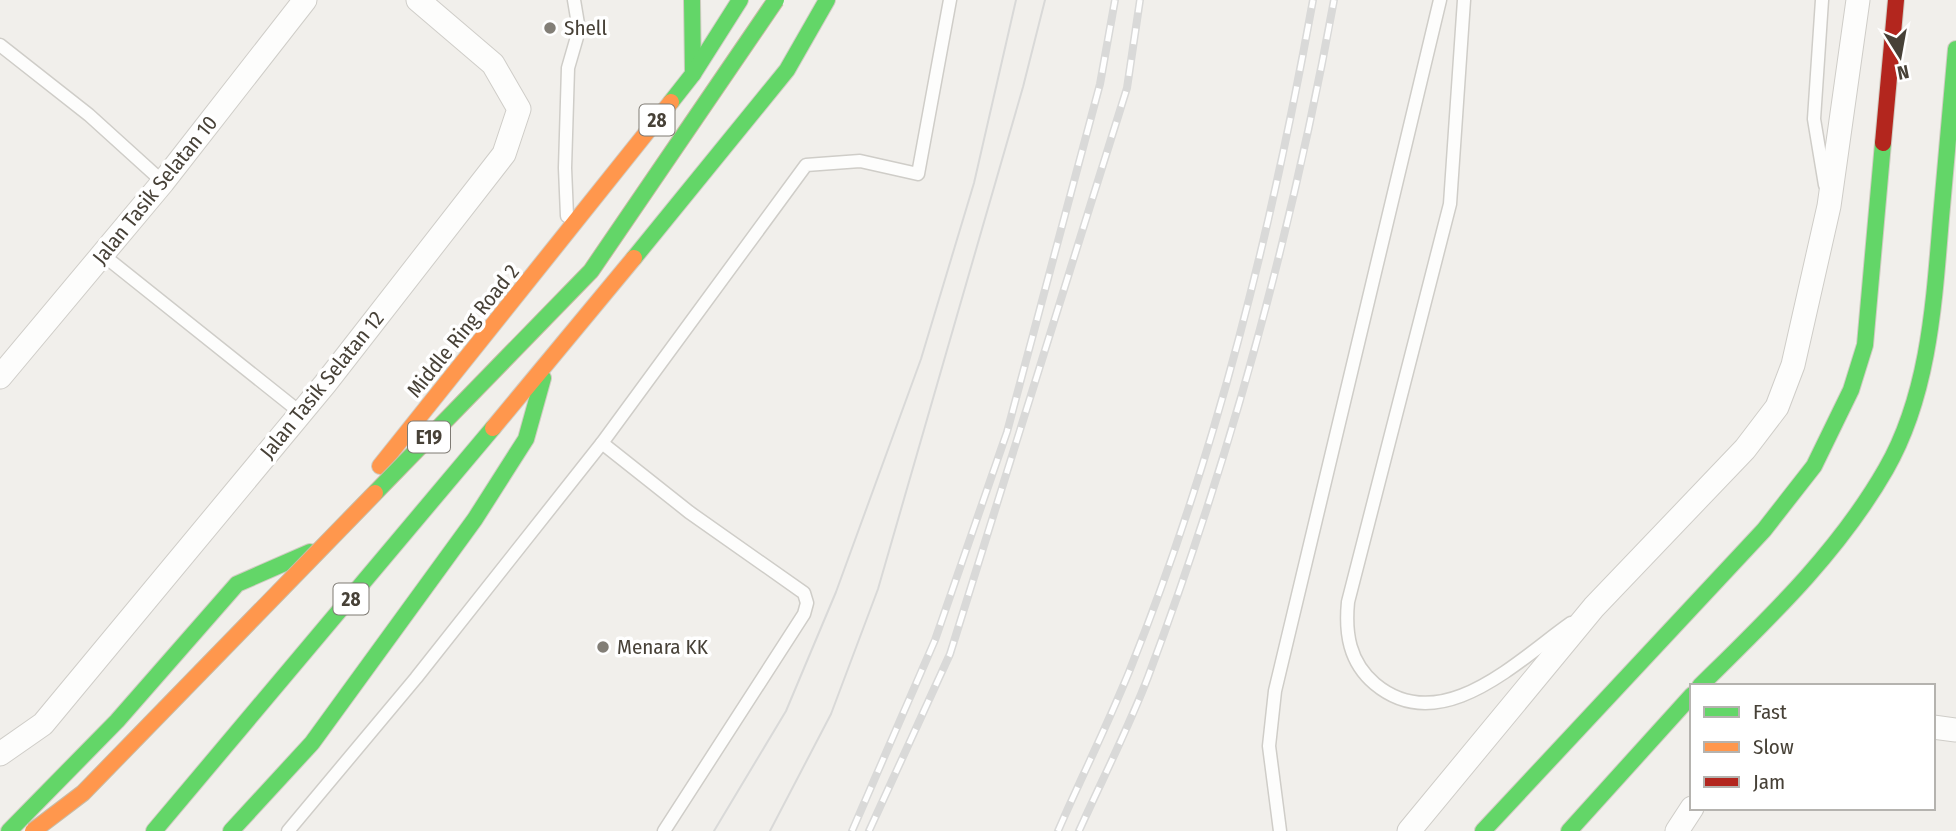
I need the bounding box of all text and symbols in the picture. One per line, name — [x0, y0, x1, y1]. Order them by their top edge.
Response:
place label: Shell — [564, 15, 607, 41]
marker: Shell — [542, 20, 558, 36]
north arrow — [1865, 21, 1935, 91]
text: N — [1895, 60, 1911, 85]
road number: 28 — [640, 104, 674, 136]
street label: Jalan Tasik Selatan 10 — [87, 110, 223, 270]
street label: Middle Ring Road 2 — [401, 259, 525, 403]
street label: Jalan Tasik Selatan 12 — [255, 306, 389, 464]
road number: E19 — [408, 422, 450, 452]
road number: 28 — [334, 584, 368, 614]
place label: Menara KK — [617, 634, 709, 660]
marker: Menara KK — [595, 639, 611, 655]
legend — [1690, 684, 1935, 810]
text: Fast — [1753, 699, 1787, 725]
text: Slow — [1753, 734, 1794, 760]
text: Jam — [1753, 769, 1785, 795]

